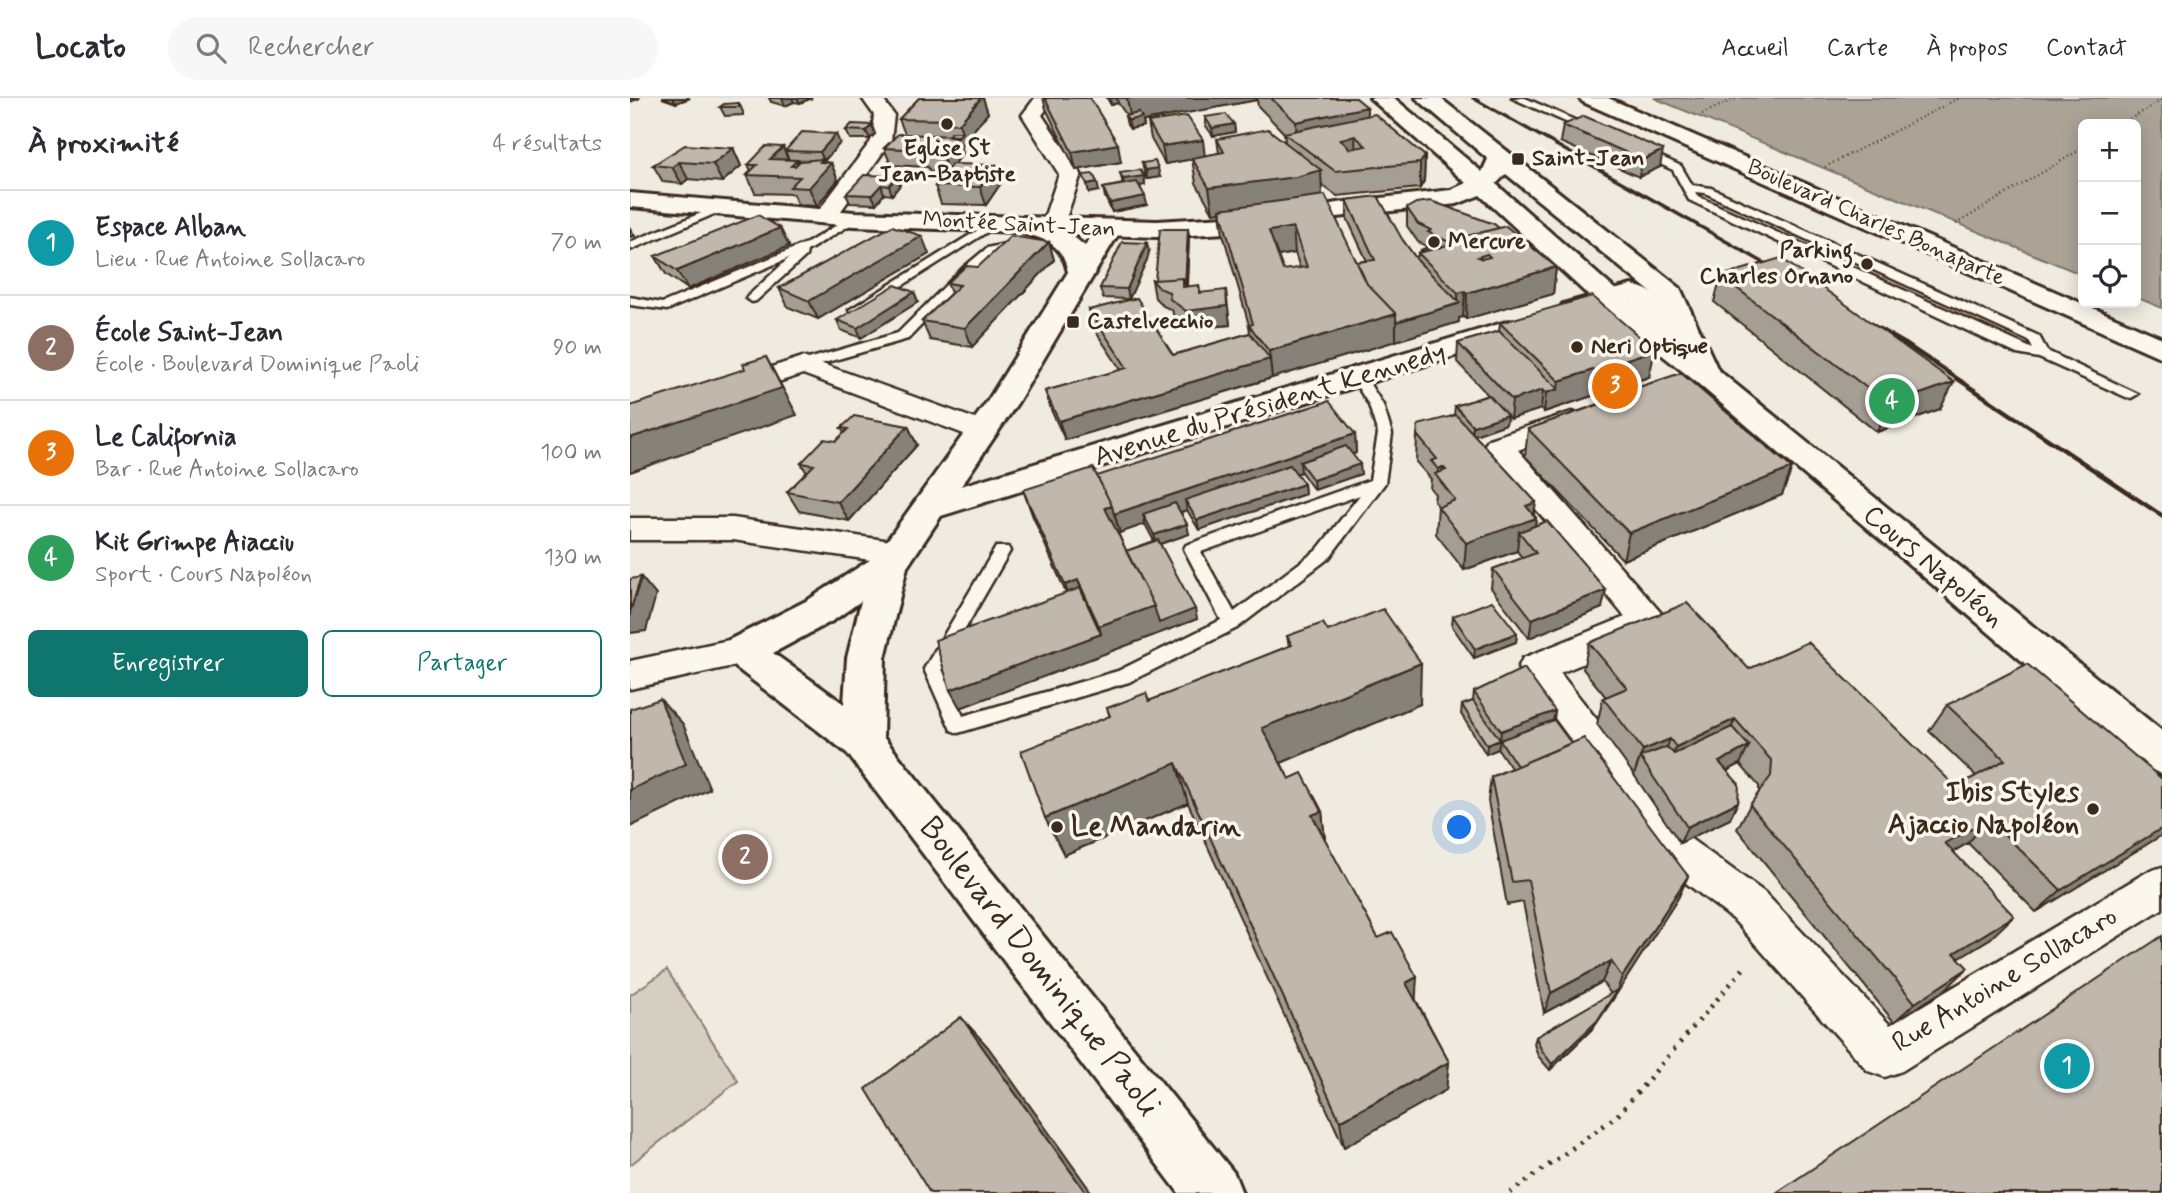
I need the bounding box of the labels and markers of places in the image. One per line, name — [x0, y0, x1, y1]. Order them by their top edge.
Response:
marker: Eglise St Jean-Baptiste — [939, 116, 955, 132]
place label: Eglise St Jean-Baptiste — [878, 134, 1016, 190]
place label: Saint-Jean — [1532, 144, 1645, 174]
marker: Saint-Jean — [1510, 151, 1526, 167]
place label: Mercure — [1448, 227, 1526, 257]
marker: Mercure — [1426, 234, 1442, 250]
place label: Parking Charles Ornano — [1700, 236, 1853, 292]
marker: Parking Charles Ornano — [1859, 256, 1875, 272]
place label: Castelvecchio — [1087, 307, 1213, 337]
marker: Castelvecchio — [1065, 314, 1081, 330]
place label: Neri Optique — [1591, 332, 1708, 362]
marker: Neri Optique — [1569, 339, 1585, 355]
pin: 3 — [1592, 360, 1638, 412]
pin: 4 — [1869, 375, 1915, 427]
place label: Ibis Styles Ajaccio Napoléon — [1888, 775, 2080, 844]
marker: Ibis Styles Ajaccio Napoléon — [2085, 801, 2101, 817]
place label: Le Mandarin — [1071, 809, 1242, 846]
marker: Le Mandarin — [1049, 819, 1065, 835]
pin: 2 — [722, 831, 768, 883]
pin: 1 — [2044, 1040, 2090, 1092]

